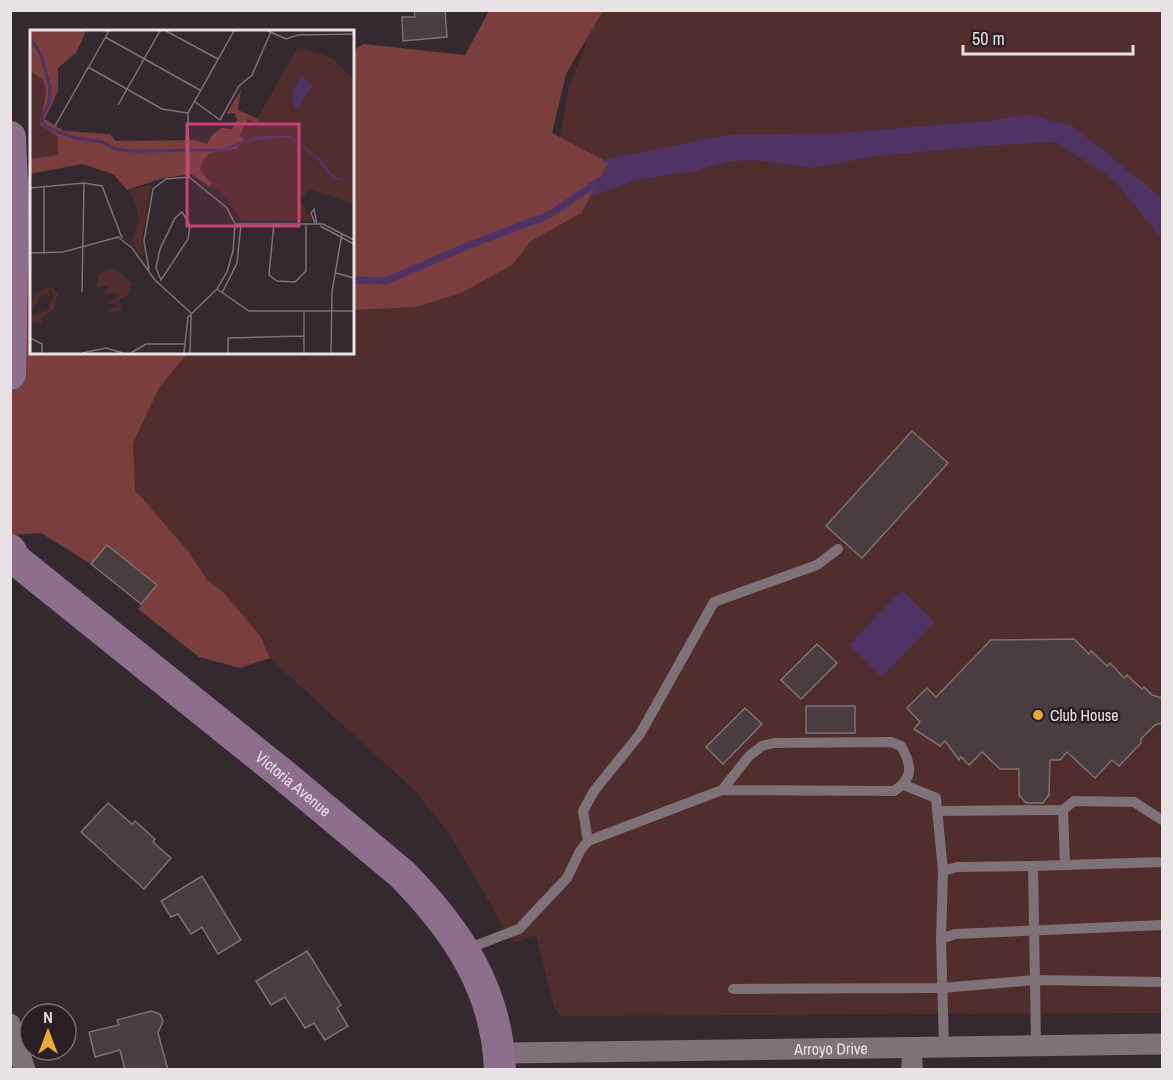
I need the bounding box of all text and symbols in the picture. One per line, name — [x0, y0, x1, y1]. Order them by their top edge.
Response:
scale bar — [963, 18, 1132, 56]
text: 50 m — [972, 26, 1005, 51]
inset map — [30, 30, 354, 354]
place label: Club House — [1050, 704, 1119, 726]
marker: Club House — [1031, 708, 1045, 722]
street label: Victoria Avenue — [251, 746, 336, 821]
north arrow — [18, 1002, 78, 1062]
text: N — [43, 1006, 53, 1028]
street label: Arroyo Drive — [793, 1037, 868, 1060]

